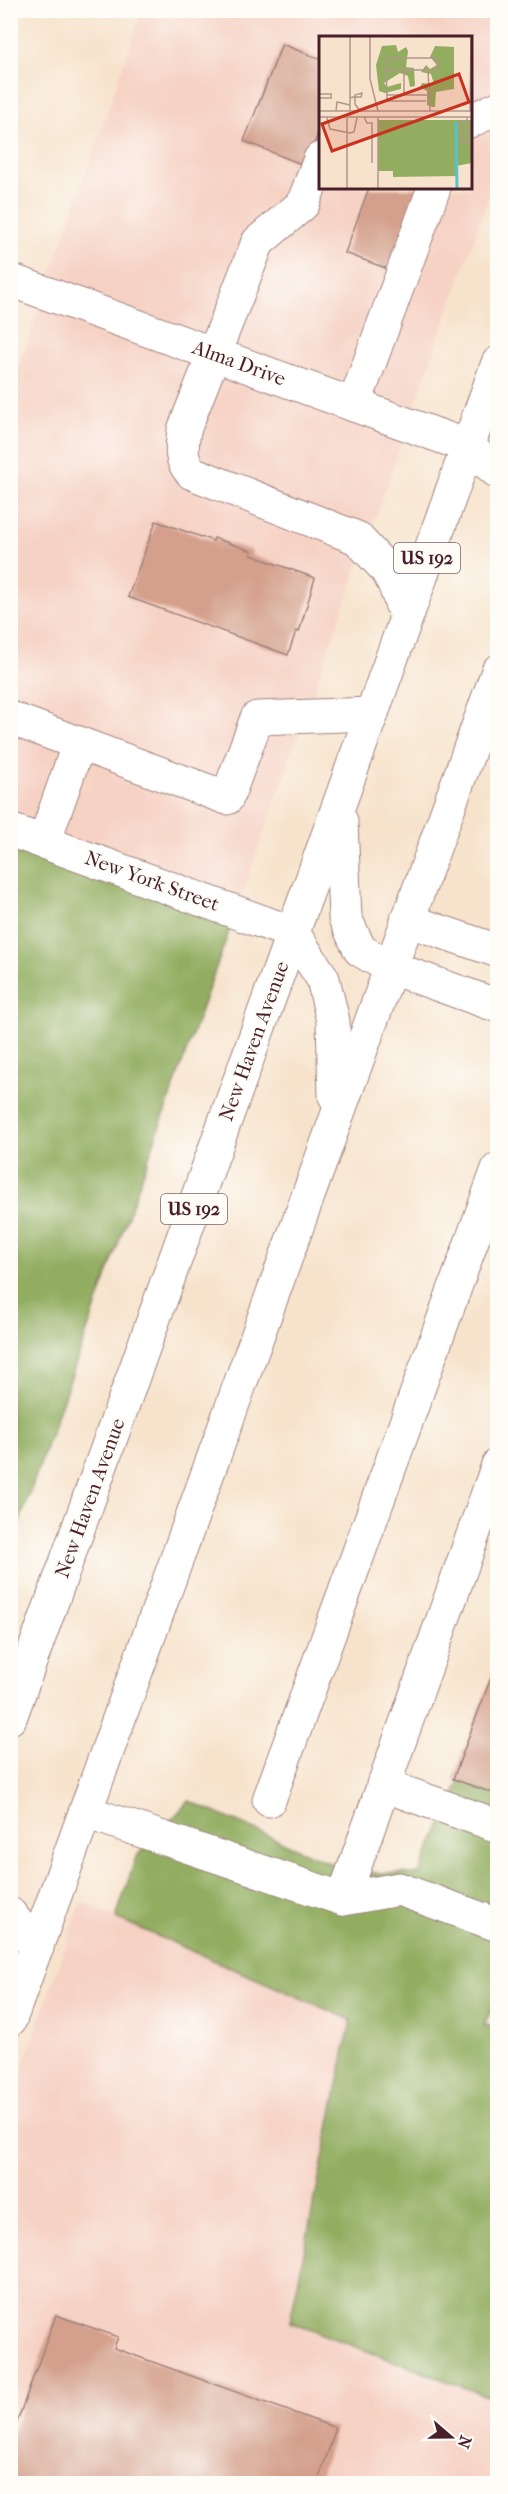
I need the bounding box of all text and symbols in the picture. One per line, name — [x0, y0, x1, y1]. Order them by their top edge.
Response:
inset map — [319, 36, 472, 189]
street label: Alma Drive — [188, 335, 289, 391]
road number: US 192 — [394, 543, 460, 573]
street label: New York Street — [82, 846, 222, 916]
street label: New Haven Avenue — [214, 958, 294, 1124]
road number: US 192 — [161, 1194, 227, 1224]
street label: New Haven Avenue — [50, 1415, 130, 1581]
north arrow — [421, 2407, 481, 2467]
text: N — [453, 2433, 476, 2452]

